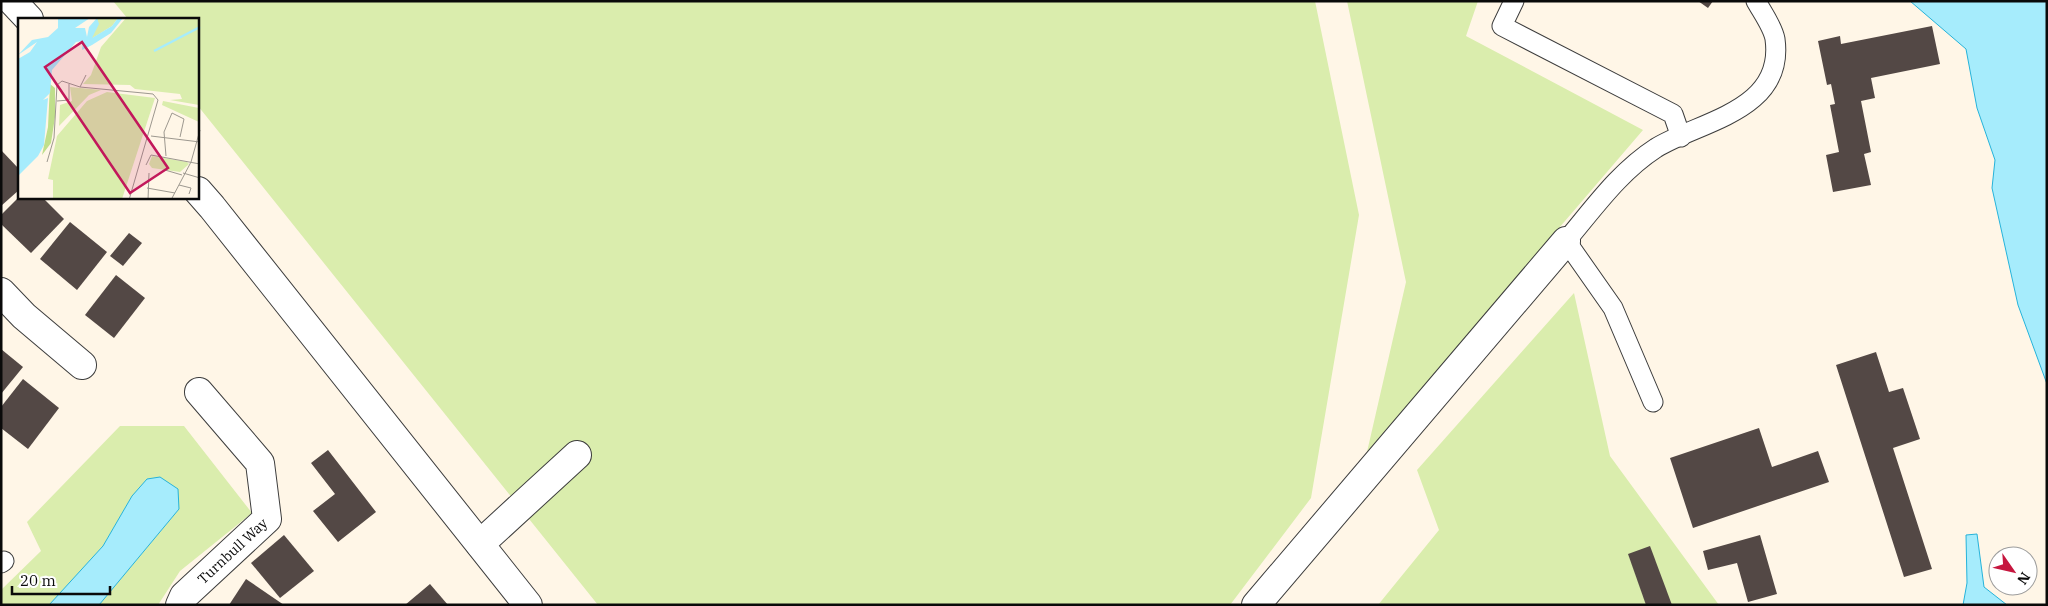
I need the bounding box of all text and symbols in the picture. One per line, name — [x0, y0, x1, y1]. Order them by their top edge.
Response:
inset map — [18, 18, 199, 199]
street label: Turnbull Way — [194, 514, 272, 588]
north arrow — [1988, 546, 2038, 596]
scale bar — [12, 564, 110, 596]
text: N — [2013, 569, 2034, 588]
text: 20 m — [20, 571, 56, 590]

